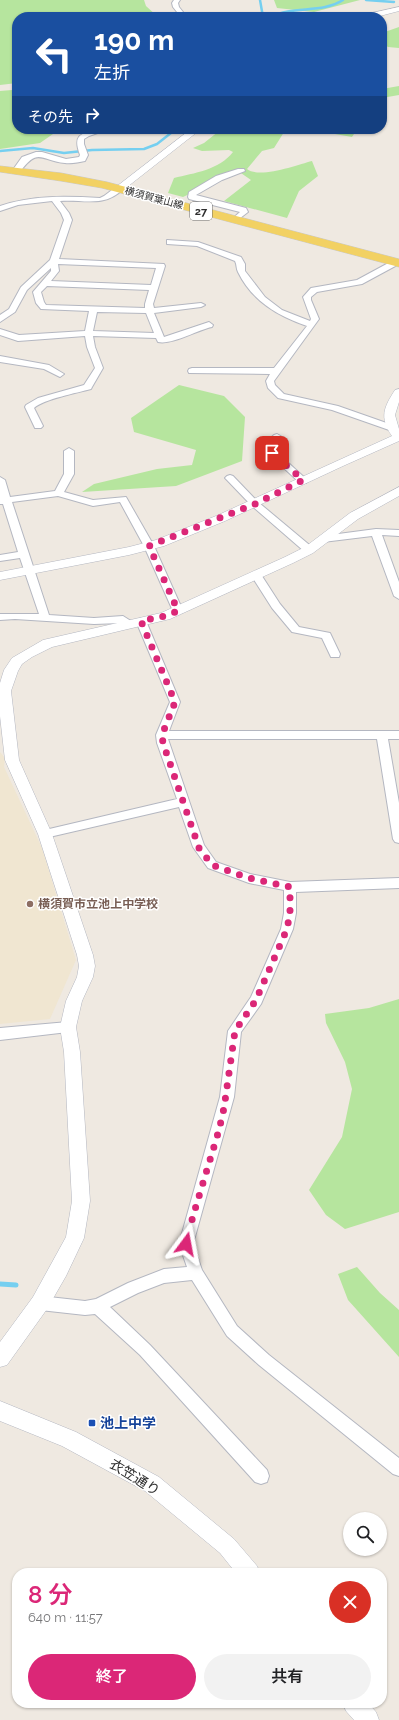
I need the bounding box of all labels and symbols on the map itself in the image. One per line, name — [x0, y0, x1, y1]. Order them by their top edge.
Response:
street label: 横須賀葉山線 — [124, 185, 184, 211]
road number: 27 — [190, 202, 212, 220]
pin — [255, 436, 289, 470]
place label: 横須賀市立池上中学校 — [38, 897, 158, 911]
marker: 横須賀市立池上中学校 — [25, 899, 35, 909]
position arrow — [165, 1223, 207, 1265]
place label: 池上中学 — [100, 1415, 156, 1431]
marker: 池上中学 — [87, 1418, 97, 1428]
street label: 衣笠通り — [107, 1455, 163, 1499]

